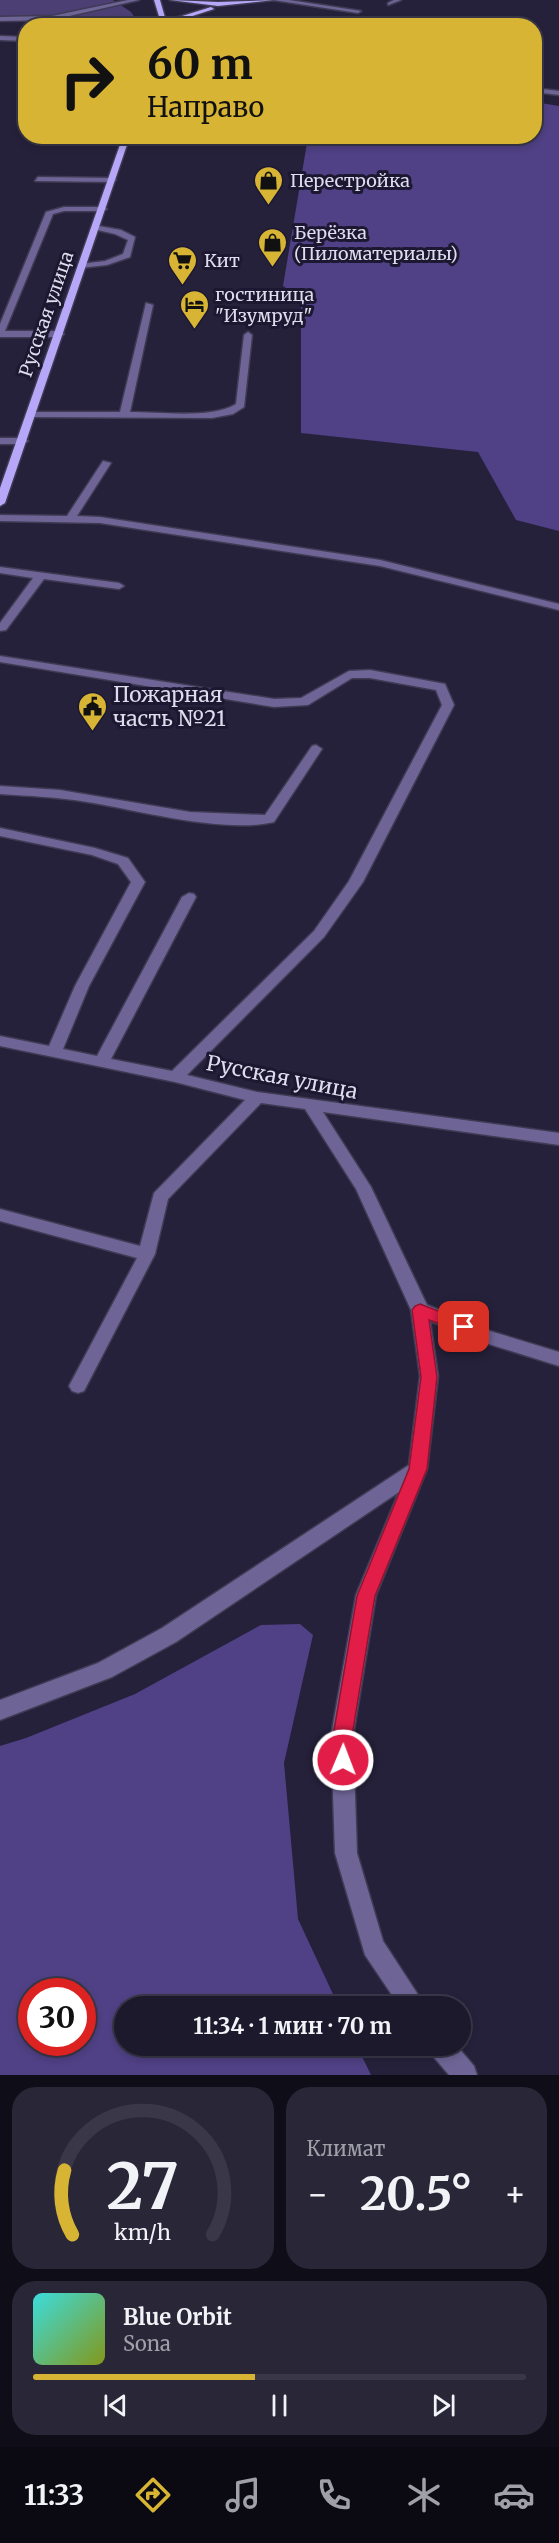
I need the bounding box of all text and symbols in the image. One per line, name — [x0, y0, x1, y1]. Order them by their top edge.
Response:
text: 60 m — [147, 38, 253, 90]
icon: right — [48, 42, 126, 120]
text: Направо — [147, 90, 264, 124]
shop icon: Перестройка — [253, 164, 285, 206]
place label: Перестройка — [290, 169, 410, 192]
place label: Берёзка (Пиломатериалы) — [294, 221, 458, 265]
shop icon: Берёзка (Пиломатериалы) — [257, 226, 289, 268]
supermarket icon: Кит — [167, 244, 199, 286]
street label: Русская улица — [14, 248, 78, 380]
place label: Кит — [204, 249, 240, 272]
place label: гостиница "Изумруд" — [215, 283, 315, 327]
hotel icon: гостиница "Изумруд" — [178, 288, 210, 330]
place label: Пожарная часть №21 — [113, 681, 226, 732]
public building icon: Пожарная часть №21 — [76, 690, 108, 732]
street label: Русская улица — [204, 1049, 360, 1105]
pin — [438, 1301, 489, 1352]
icon: arrive — [447, 1310, 480, 1343]
position arrow — [311, 1728, 375, 1792]
speed limit sign: 30 — [18, 1978, 96, 2056]
text: 11:34 · 1 мин · 70 m — [193, 2012, 392, 2040]
text: Климат — [307, 2136, 386, 2161]
text: 27 — [107, 2148, 179, 2226]
text: 20.5° — [360, 2166, 472, 2222]
text: − — [307, 2174, 329, 2215]
text: + — [504, 2174, 526, 2215]
text: km/h — [114, 2219, 171, 2246]
text: Blue Orbit — [123, 2303, 232, 2331]
text: Sona — [123, 2331, 171, 2356]
icon: previous — [99, 2389, 132, 2422]
icon: pause — [263, 2389, 296, 2422]
icon: next — [427, 2389, 460, 2422]
icon: directions — [132, 2474, 174, 2516]
icon: music — [222, 2474, 264, 2516]
icon: phone — [313, 2474, 355, 2516]
icon: climate — [403, 2474, 445, 2516]
icon: car — [493, 2474, 535, 2516]
text: 11:33 — [24, 2478, 84, 2512]

